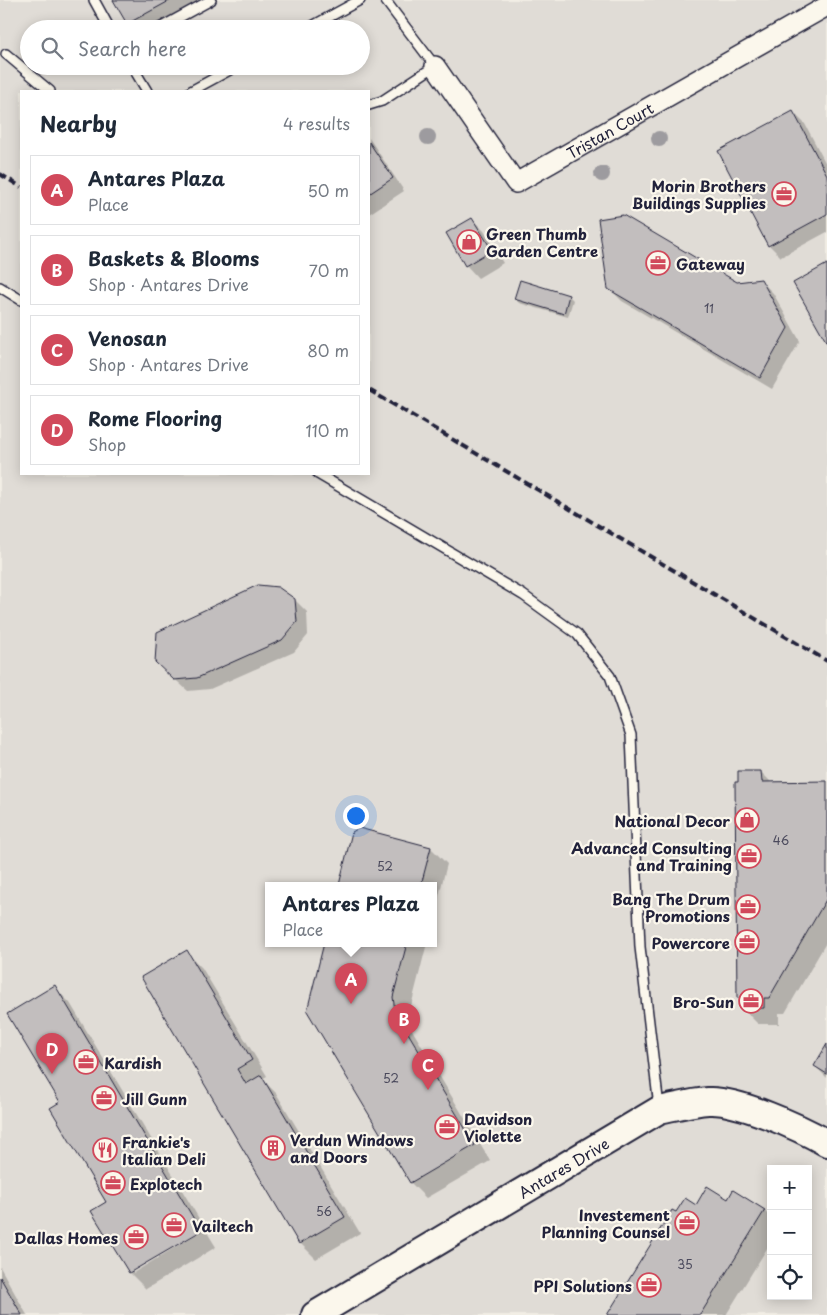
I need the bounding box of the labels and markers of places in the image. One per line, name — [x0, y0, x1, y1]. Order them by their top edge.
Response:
place label: Morin Brothers Buildings Supplies — [632, 174, 766, 214]
office icon: Morin Brothers Buildings Supplies — [771, 181, 797, 207]
place label: Green Thumb Garden Centre — [486, 222, 598, 262]
shop icon: Green Thumb Garden Centre — [456, 229, 482, 255]
office icon: Gateway — [645, 250, 671, 276]
place label: Gateway — [676, 252, 745, 275]
shop icon: National Decor — [734, 807, 760, 833]
place label: National Decor — [614, 809, 730, 832]
place label: Advanced Consulting and Training — [571, 836, 732, 876]
office icon: Advanced Consulting and Training — [736, 843, 762, 869]
place label: Bang The Drum Promotions — [612, 887, 730, 927]
office icon: Bang The Drum Promotions — [735, 894, 761, 920]
office icon: Powercore — [734, 929, 760, 955]
place label: Powercore — [651, 931, 730, 954]
pin: A — [335, 963, 367, 1004]
office icon: Bro-Sun — [738, 988, 764, 1014]
place label: Bro-Sun — [673, 990, 734, 1013]
pin: B — [388, 1003, 420, 1044]
pin: D — [36, 1033, 68, 1074]
office icon: Kardish — [73, 1049, 99, 1075]
pin: C — [412, 1049, 444, 1090]
place label: Kardish — [104, 1051, 162, 1074]
office icon: Jill Gunn — [91, 1085, 117, 1111]
place label: Jill Gunn — [122, 1087, 187, 1110]
place label: Davidson Violette — [464, 1107, 532, 1147]
office icon: Davidson Violette — [434, 1114, 460, 1140]
place label: Verdun Windows and Doors — [290, 1128, 413, 1168]
place label: Frankie's Italian Deli — [122, 1130, 206, 1170]
building icon: Verdun Windows and Doors — [260, 1135, 286, 1161]
restaurant icon: Frankie's Italian Deli — [92, 1137, 118, 1163]
office icon: Explotech — [100, 1170, 126, 1196]
place label: Explotech — [130, 1172, 203, 1195]
place label: Investement Planning Counsel — [542, 1203, 670, 1243]
office icon: Investement Planning Counsel — [674, 1210, 700, 1236]
office icon: Vailtech — [161, 1212, 187, 1238]
place label: Vailtech — [192, 1214, 253, 1237]
office icon: Dallas Homes — [123, 1224, 149, 1250]
place label: Dallas Homes — [14, 1226, 118, 1249]
office icon: PPI Solutions — [636, 1272, 662, 1298]
place label: PPI Solutions — [533, 1274, 632, 1297]

